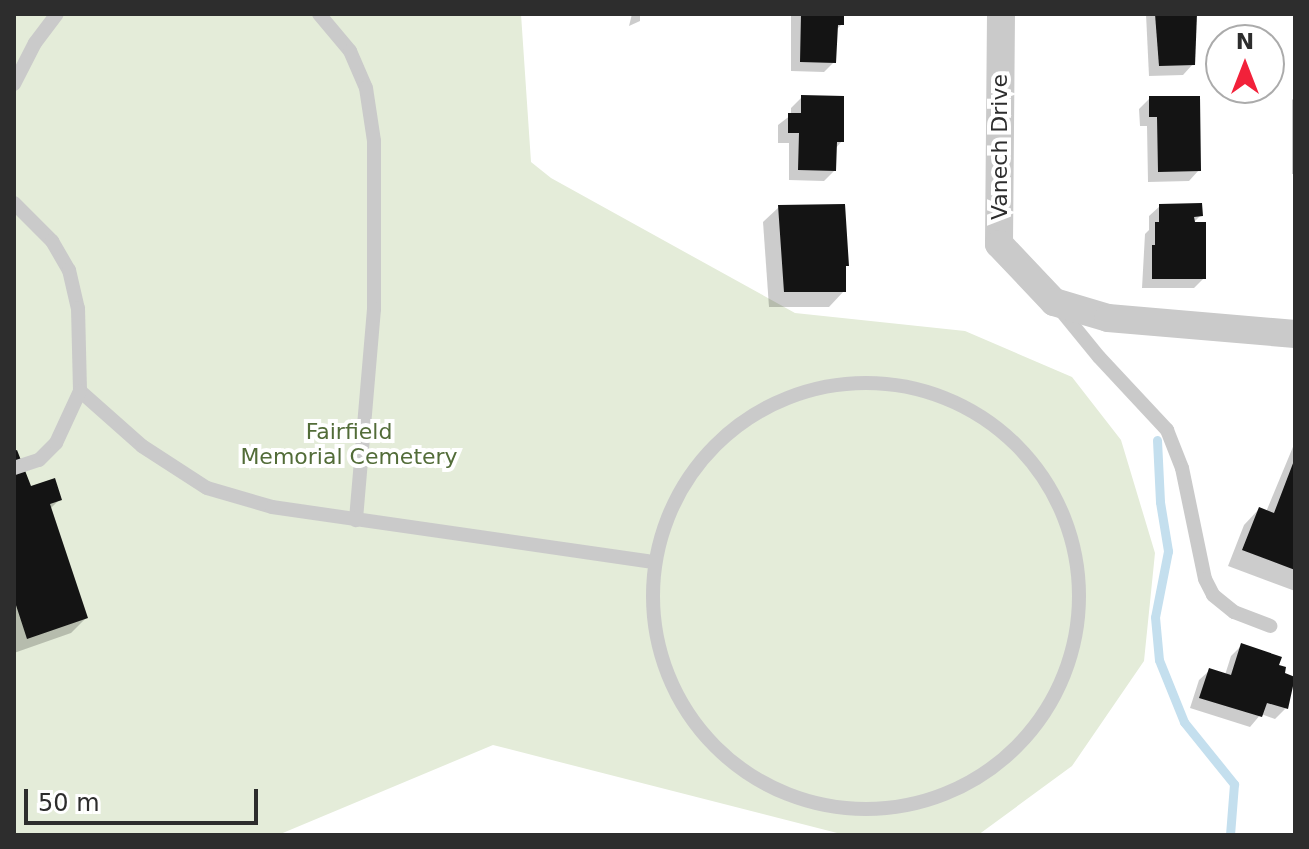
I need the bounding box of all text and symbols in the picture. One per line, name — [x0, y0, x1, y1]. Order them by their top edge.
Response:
north arrow — [1205, 24, 1285, 104]
text: N — [1236, 29, 1254, 54]
street label: Vanech Drive — [987, 74, 1013, 220]
park label: Fairfield Memorial Cemetery — [240, 418, 458, 470]
scale bar — [28, 773, 262, 823]
text: 50 m — [38, 789, 100, 817]

